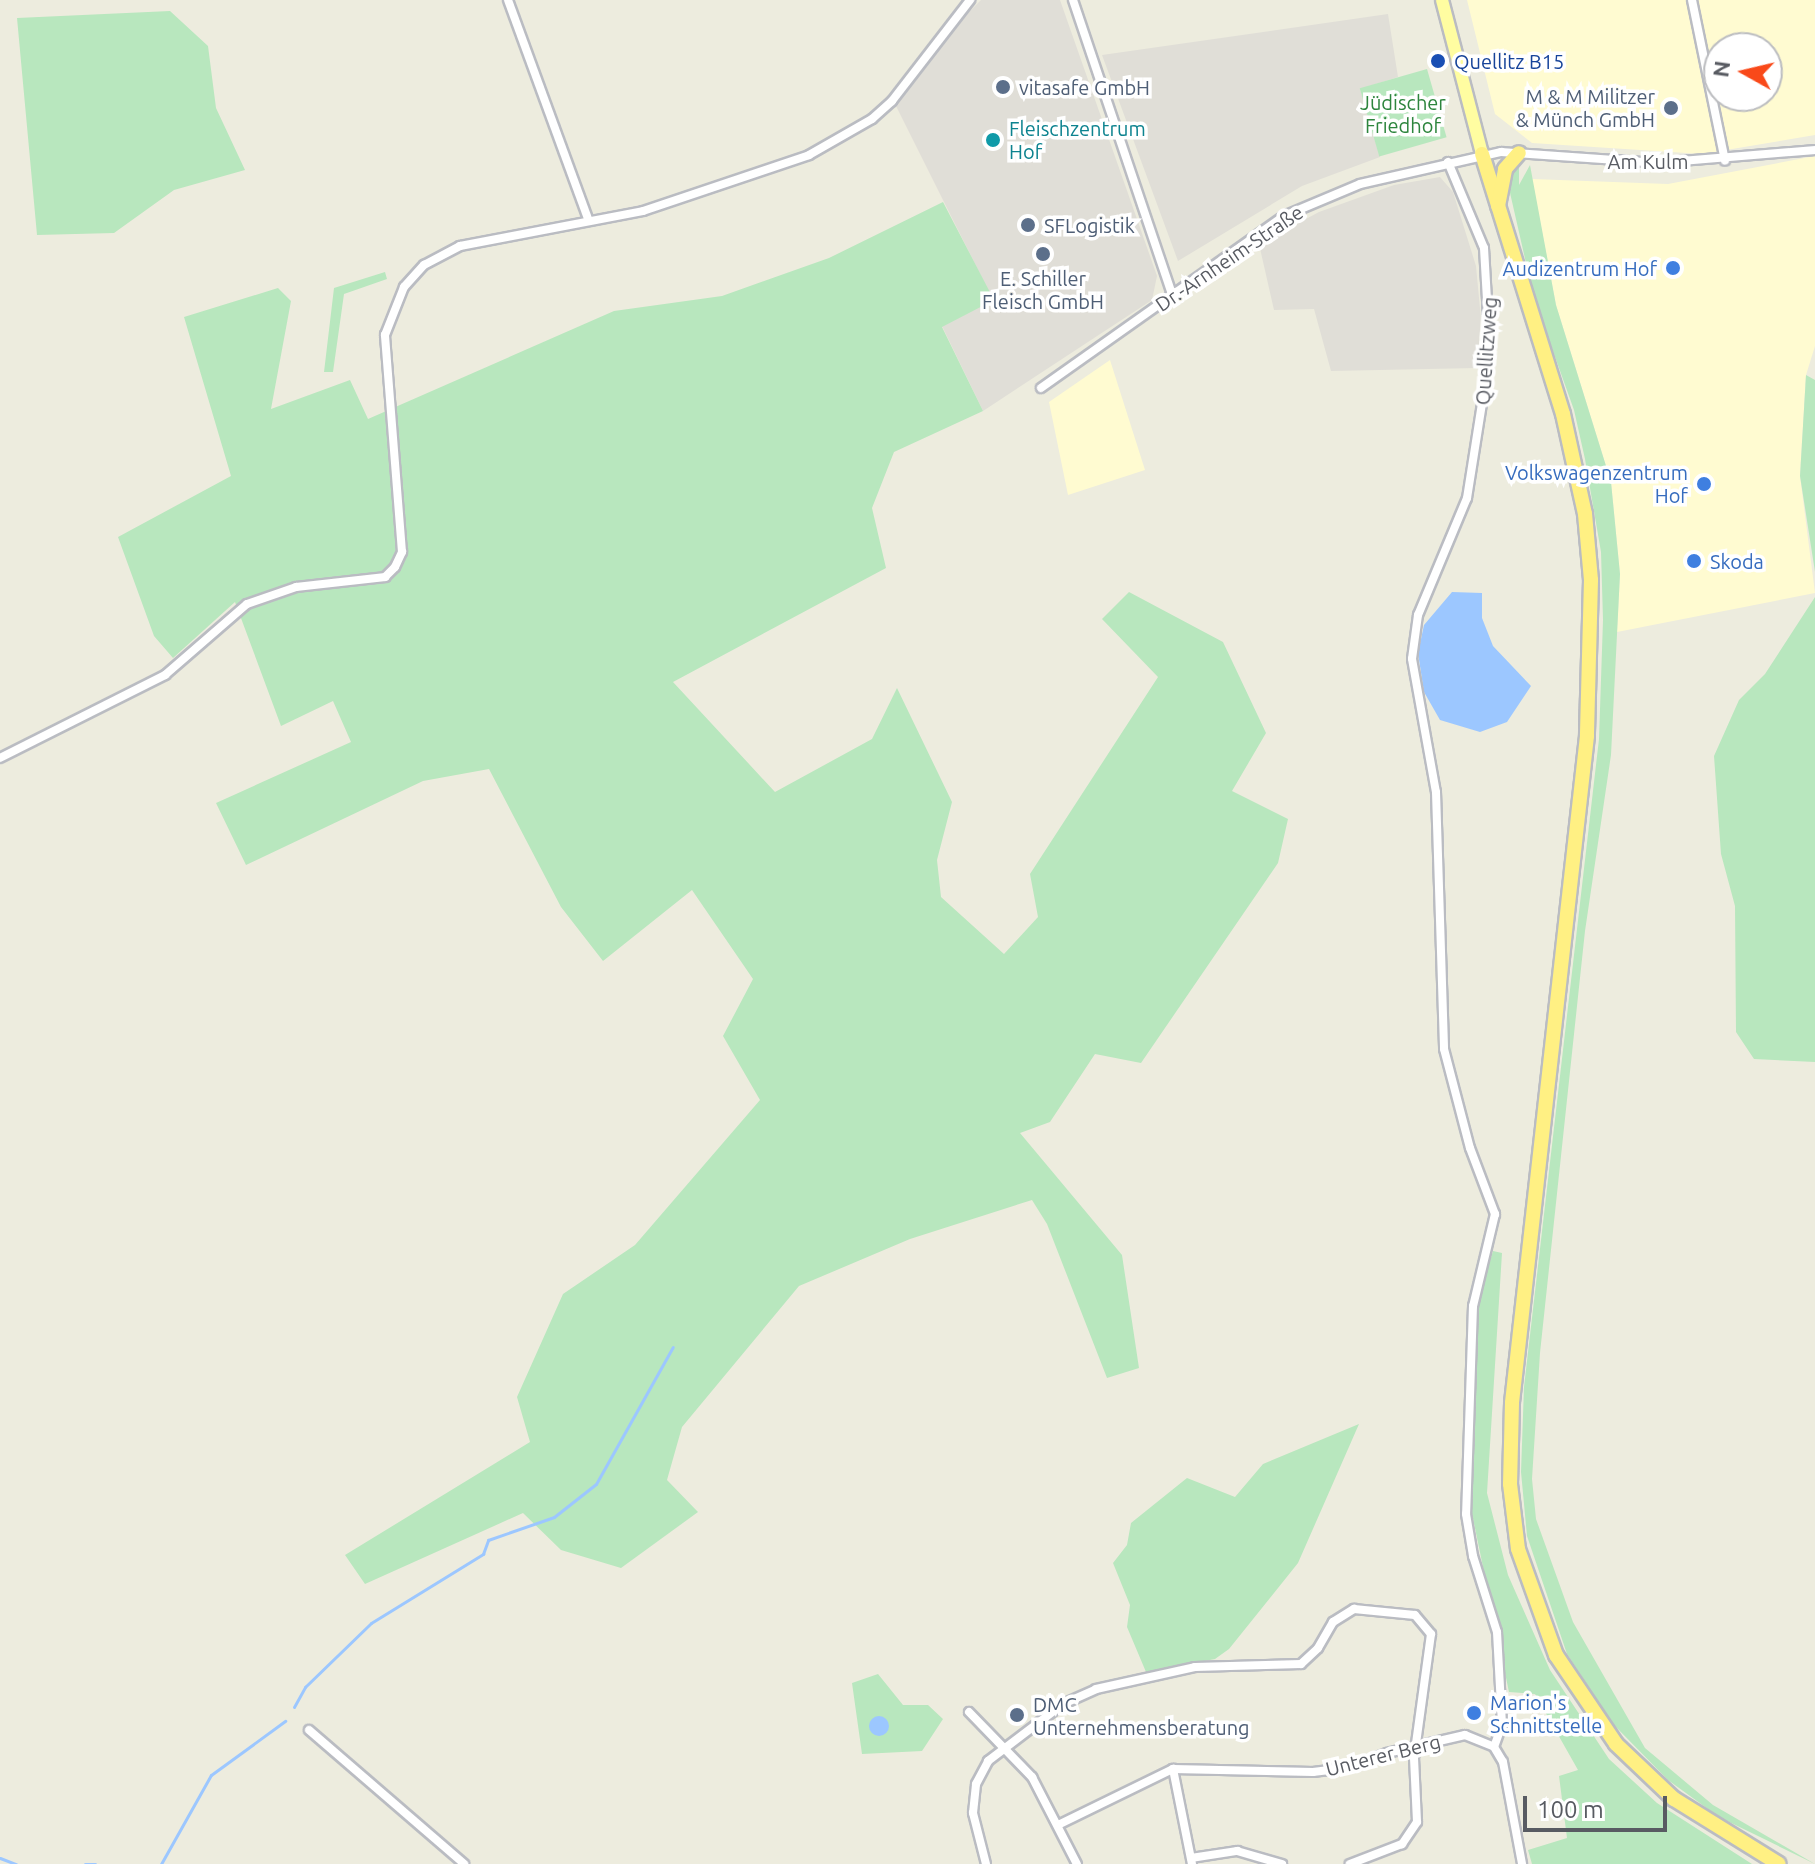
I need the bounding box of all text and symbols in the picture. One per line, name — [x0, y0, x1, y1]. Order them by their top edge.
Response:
north arrow — [1703, 32, 1783, 112]
place label: Quellitz B15 — [1454, 49, 1564, 73]
marker: Quellitz B15 — [1429, 52, 1447, 70]
text: N — [1707, 59, 1734, 79]
place label: vitasafe GmbH — [1019, 75, 1150, 99]
marker: vitasafe GmbH — [994, 78, 1012, 96]
place label: M & M Militzer & Münch GmbH — [1516, 84, 1655, 131]
park label: Jüdischer Friedhof — [1360, 90, 1446, 137]
marker: M & M Militzer & Münch GmbH — [1662, 99, 1680, 117]
place label: Fleischzentrum Hof — [1009, 116, 1146, 163]
marker: Fleischzentrum Hof — [984, 131, 1002, 149]
street label: Am Kulm — [1608, 149, 1688, 173]
street label: Dr.-Arnheim-Straße — [1151, 200, 1307, 316]
place label: SFLogistik — [1044, 213, 1135, 237]
marker: SFLogistik — [1019, 216, 1037, 234]
marker: E. Schiller Fleisch GmbH — [1034, 245, 1052, 263]
place label: Audizentrum Hof — [1503, 256, 1657, 280]
marker: Audizentrum Hof — [1664, 259, 1682, 277]
place label: E. Schiller Fleisch GmbH — [982, 266, 1104, 313]
street label: Quellitzweg — [1470, 296, 1502, 406]
place label: Volkswagenzentrum Hof — [1505, 460, 1688, 507]
marker: Volkswagenzentrum Hof — [1695, 475, 1713, 493]
place label: Skoda — [1710, 549, 1764, 573]
marker: Skoda — [1685, 552, 1703, 570]
place label: Marion's Schnittstelle — [1490, 1690, 1602, 1737]
place label: DMC Unternehmensberatung — [1033, 1692, 1250, 1739]
marker: Marion's Schnittstelle — [1465, 1704, 1483, 1722]
marker: DMC Unternehmensberatung — [1008, 1706, 1026, 1724]
street label: Unterer Berg — [1323, 1729, 1443, 1781]
scale bar — [1527, 1780, 1671, 1830]
text: 100 m — [1537, 1796, 1604, 1823]

